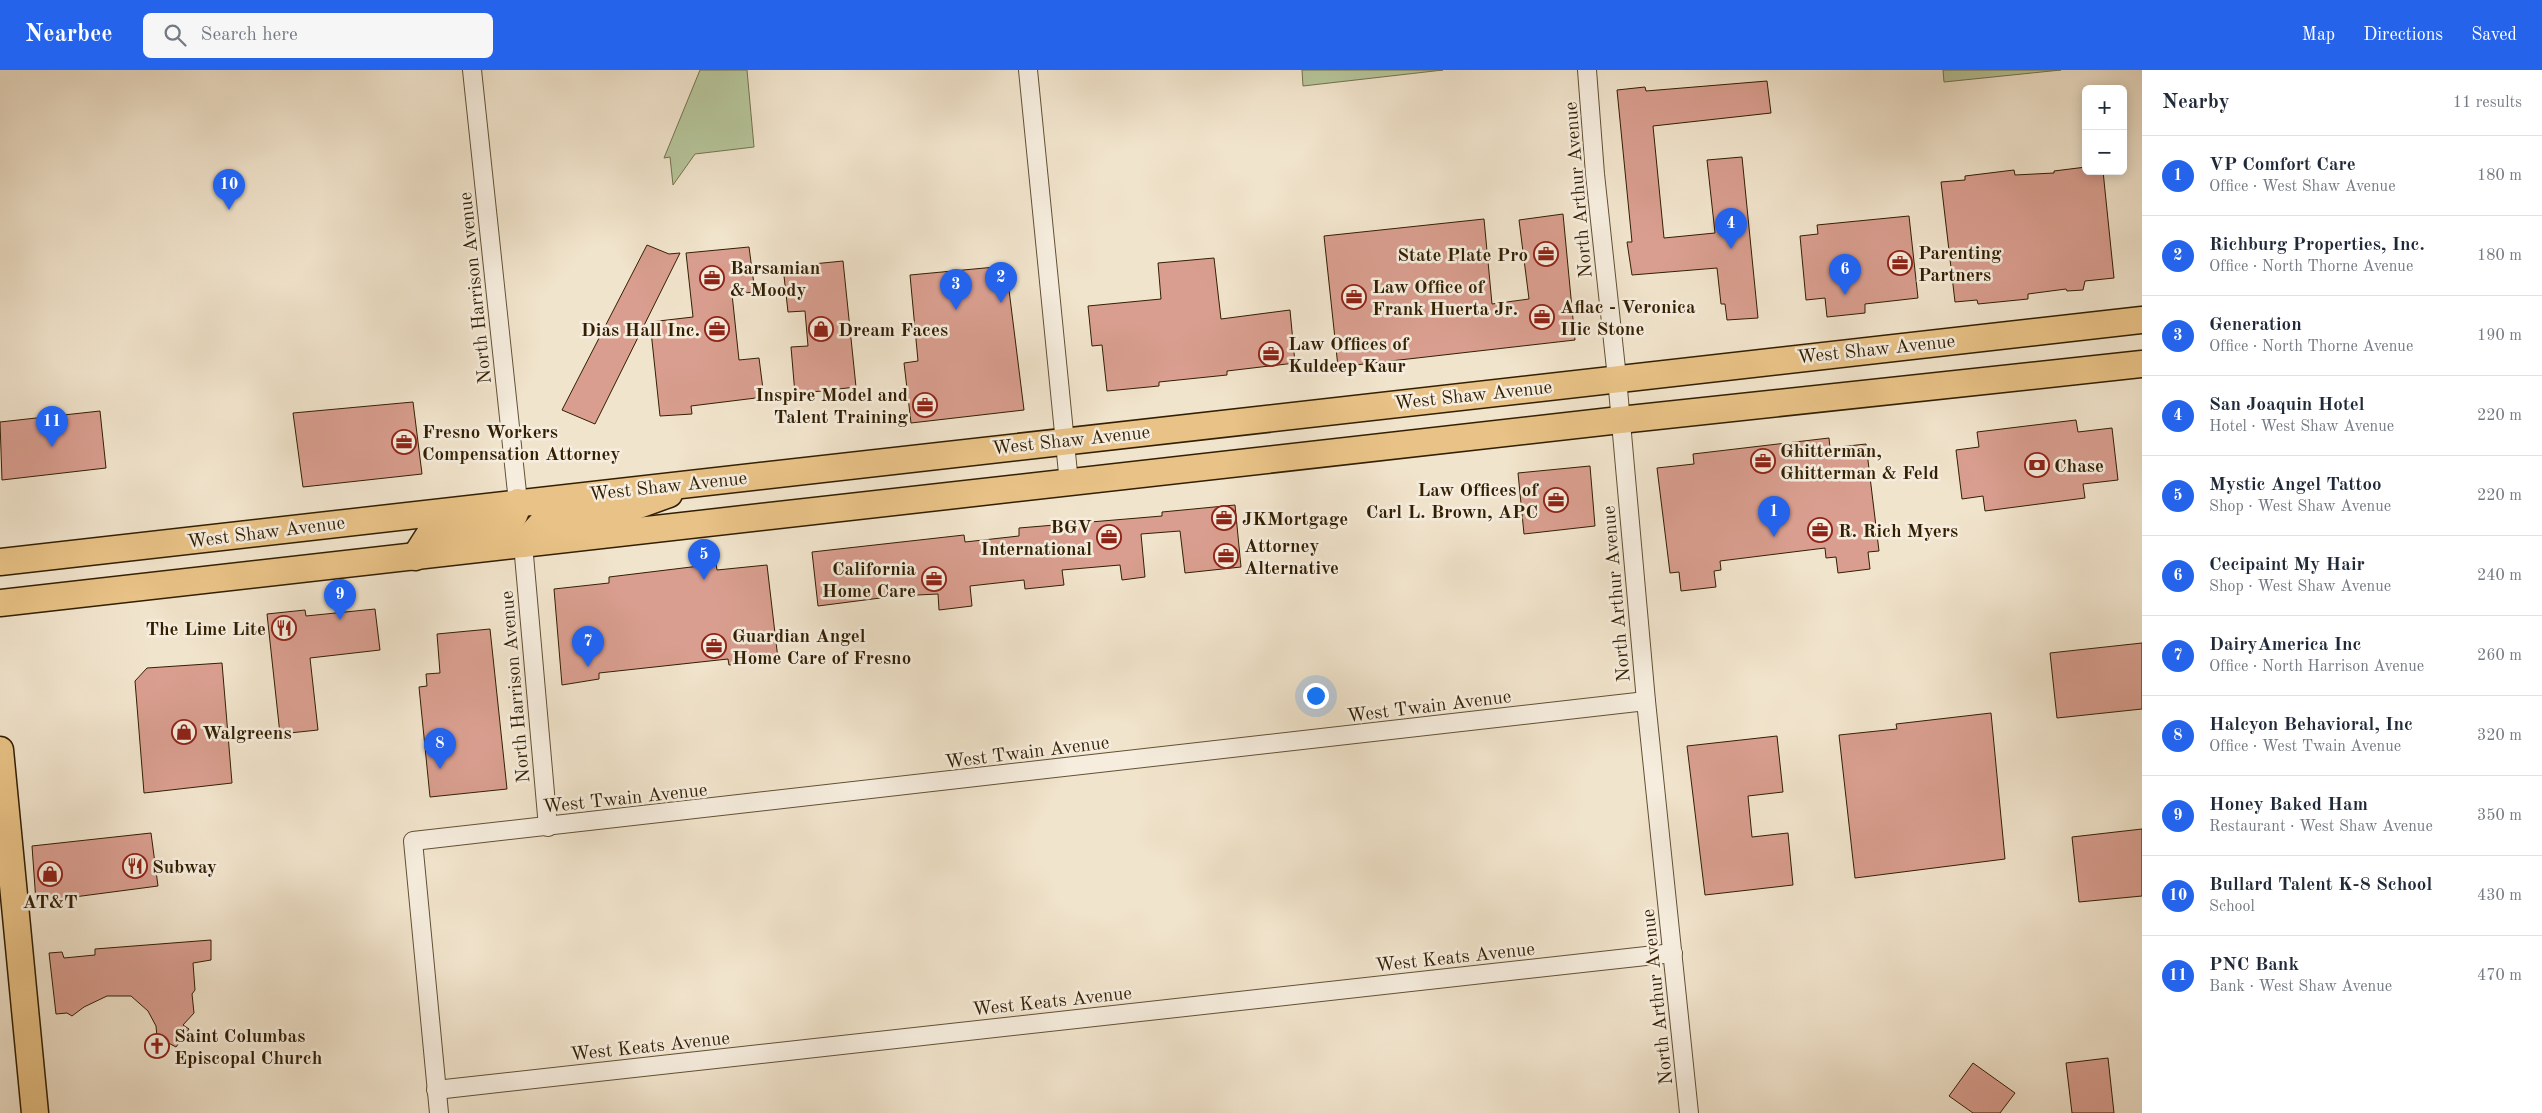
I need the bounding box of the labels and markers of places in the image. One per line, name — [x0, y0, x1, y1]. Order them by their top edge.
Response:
pin: 10 — [213, 169, 245, 210]
pin: 4 — [1715, 208, 1747, 249]
office icon: State Plate Pro — [1533, 241, 1559, 267]
place label: Parenting Partners — [1918, 245, 2002, 286]
place label: State Plate Pro — [1397, 247, 1528, 266]
office icon: Parenting Partners — [1887, 250, 1913, 276]
pin: 6 — [1829, 254, 1861, 295]
place label: Barsamian & Moody — [730, 260, 820, 301]
pin: 2 — [985, 262, 1017, 303]
office icon: Barsamian & Moody — [699, 265, 725, 291]
pin: 3 — [940, 269, 972, 310]
place label: Law Office of Frank Huerta Jr. — [1372, 279, 1518, 320]
office icon: Law Office of Frank Huerta Jr. — [1341, 284, 1367, 310]
place label: Aflac - Veronica IIic Stone — [1560, 299, 1696, 340]
office icon: Aflac - Veronica IIic Stone — [1529, 304, 1555, 330]
office icon: Dias Hall Inc. — [704, 316, 730, 342]
shop icon: Dream Faces — [808, 316, 834, 342]
place label: Dias Hall Inc. — [581, 322, 700, 341]
place label: Dream Faces — [838, 322, 948, 341]
place label: Law Offices of Kuldeep Kaur — [1288, 336, 1410, 377]
office icon: Law Offices of Kuldeep Kaur — [1258, 341, 1284, 367]
place label: Inspire Model and Talent Training — [755, 387, 908, 428]
office icon: Inspire Model and Talent Training — [912, 392, 938, 418]
pin: 11 — [36, 406, 68, 447]
place label: Fresno Workers Compensation Attorney — [422, 424, 621, 465]
office icon: Fresno Workers Compensation Attorney — [391, 429, 417, 455]
place label: Ghitterman, Ghitterman & Feld — [1780, 443, 1939, 484]
office icon: Ghitterman, Ghitterman & Feld — [1750, 448, 1776, 474]
bank icon: Chase — [2024, 452, 2050, 478]
place label: Chase — [2054, 458, 2104, 477]
place label: Law Offices of Carl L. Brown, APC — [1366, 482, 1539, 523]
office icon: Law Offices of Carl L. Brown, APC — [1543, 487, 1569, 513]
pin: 1 — [1758, 496, 1790, 537]
office icon: JKMortgage — [1211, 505, 1237, 531]
place label: JKMortgage — [1242, 511, 1348, 530]
office icon: R. Rich Myers — [1807, 517, 1833, 543]
place label: BGV International — [981, 519, 1092, 560]
place label: R. Rich Myers — [1838, 523, 1958, 542]
office icon: BGV International — [1096, 524, 1122, 550]
place label: Attorney Alternative — [1244, 538, 1339, 579]
pin: 5 — [688, 539, 720, 580]
office icon: Attorney Alternative — [1213, 543, 1239, 569]
place label: California Home Care — [822, 561, 916, 602]
office icon: California Home Care — [921, 566, 947, 592]
pin: 9 — [324, 579, 356, 620]
restaurant icon: The Lime Lite — [271, 615, 297, 641]
place label: The Lime Lite — [145, 621, 266, 640]
pin: 7 — [572, 626, 604, 667]
place label: Guardian Angel Home Care of Fresno — [732, 628, 911, 669]
office icon: Guardian Angel Home Care of Fresno — [701, 633, 727, 659]
shop icon: Walgreens — [171, 719, 197, 745]
place label: Walgreens — [202, 725, 292, 744]
pin: 8 — [424, 728, 456, 769]
restaurant icon: Subway — [122, 853, 148, 879]
place label: Subway — [152, 859, 217, 878]
shop icon: AT&T — [37, 861, 63, 887]
place label: AT&T — [22, 894, 78, 913]
place label: Saint Columbas Episcopal Church — [174, 1028, 323, 1069]
church icon: Saint Columbas Episcopal Church — [144, 1033, 170, 1059]

